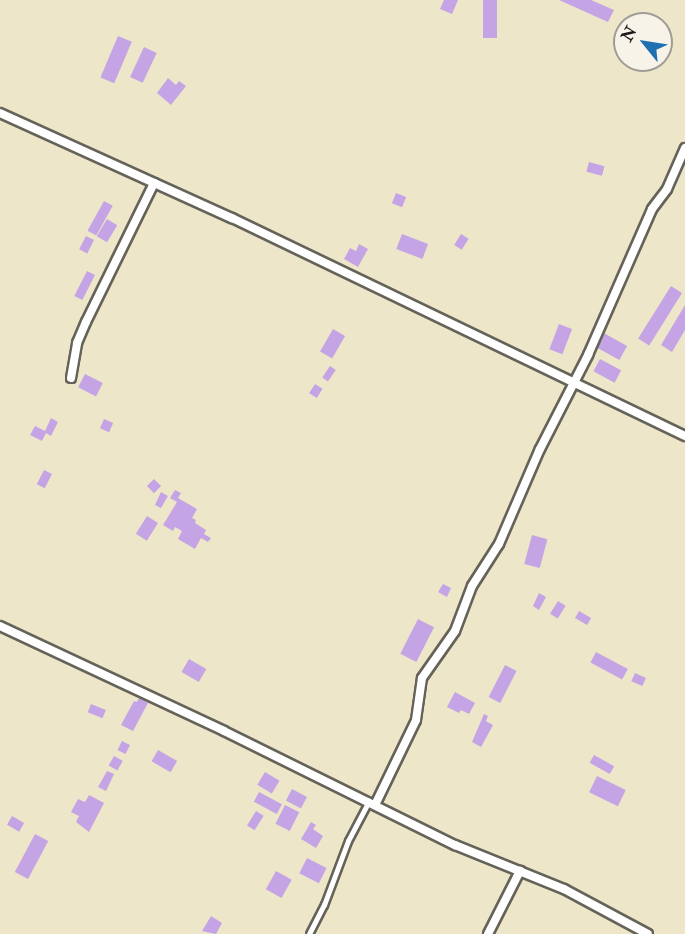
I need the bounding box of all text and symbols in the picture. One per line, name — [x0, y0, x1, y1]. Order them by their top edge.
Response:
north arrow — [613, 12, 673, 72]
text: N — [617, 23, 641, 45]

